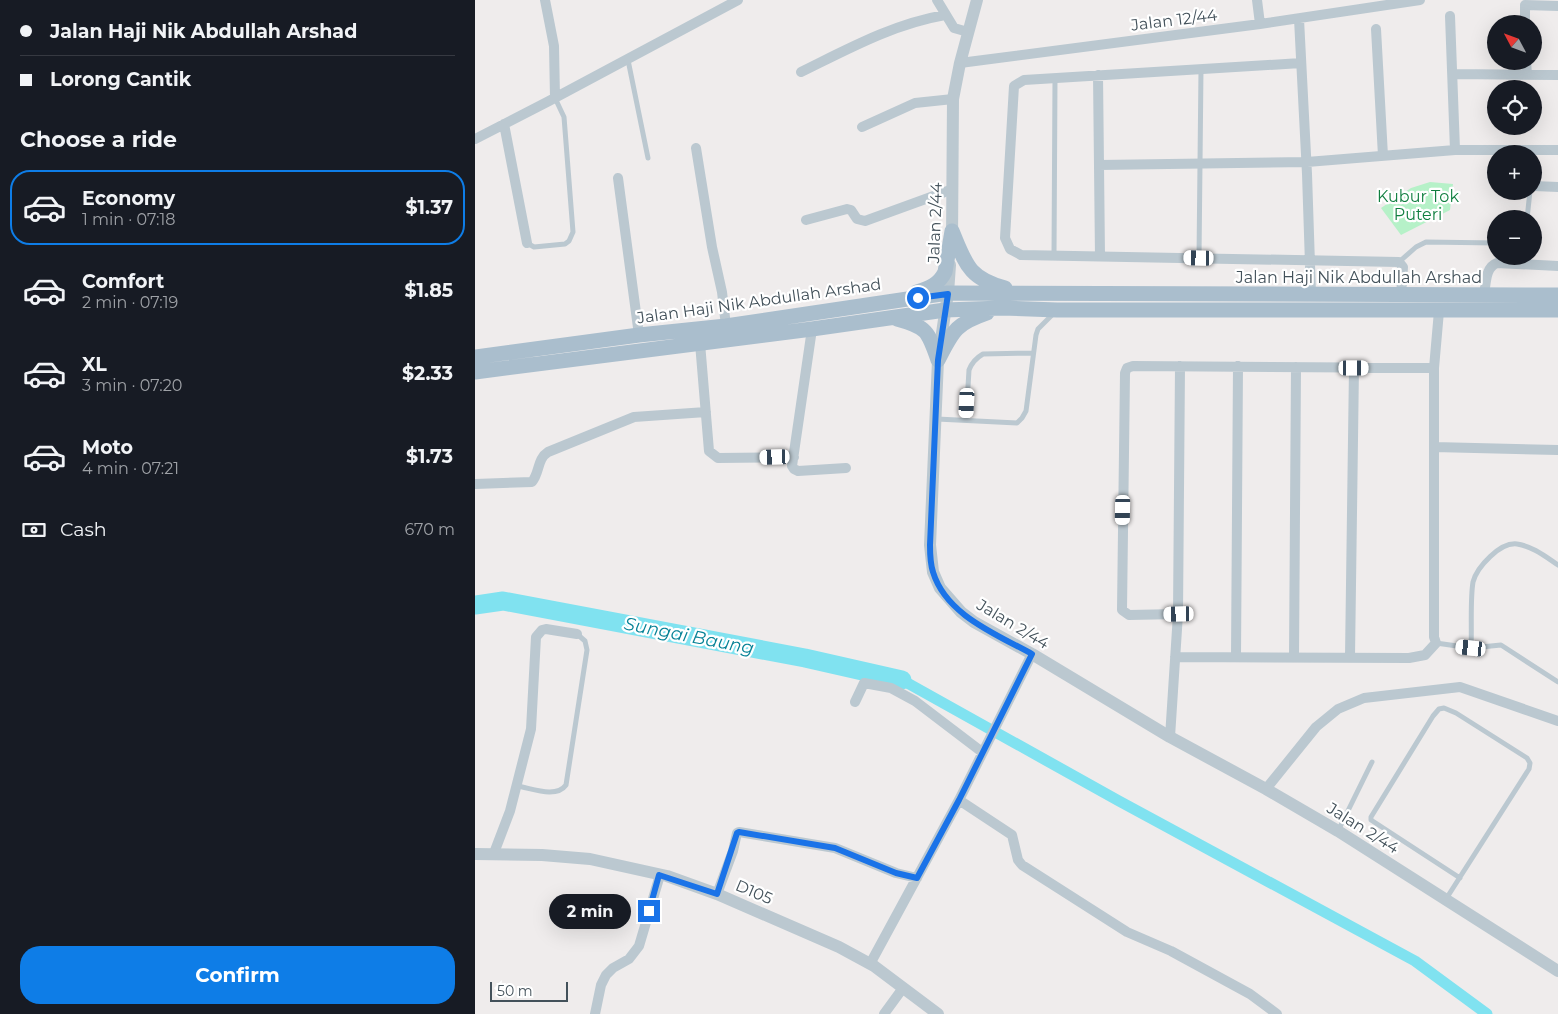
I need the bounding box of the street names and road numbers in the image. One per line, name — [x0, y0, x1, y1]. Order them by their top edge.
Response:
street label: Jalan 12/44 — [1129, 5, 1219, 35]
street label: Jalan 2/44 — [924, 182, 946, 265]
street label: Jalan Haji Nik Abdullah Arshad — [1235, 268, 1482, 287]
street label: Jalan Haji Nik Abdullah Arshad — [635, 274, 882, 328]
street label: Jalan 2/44 — [973, 595, 1053, 653]
street label: Jalan 2/44 — [1323, 798, 1403, 858]
street label: D105 — [733, 876, 775, 908]

